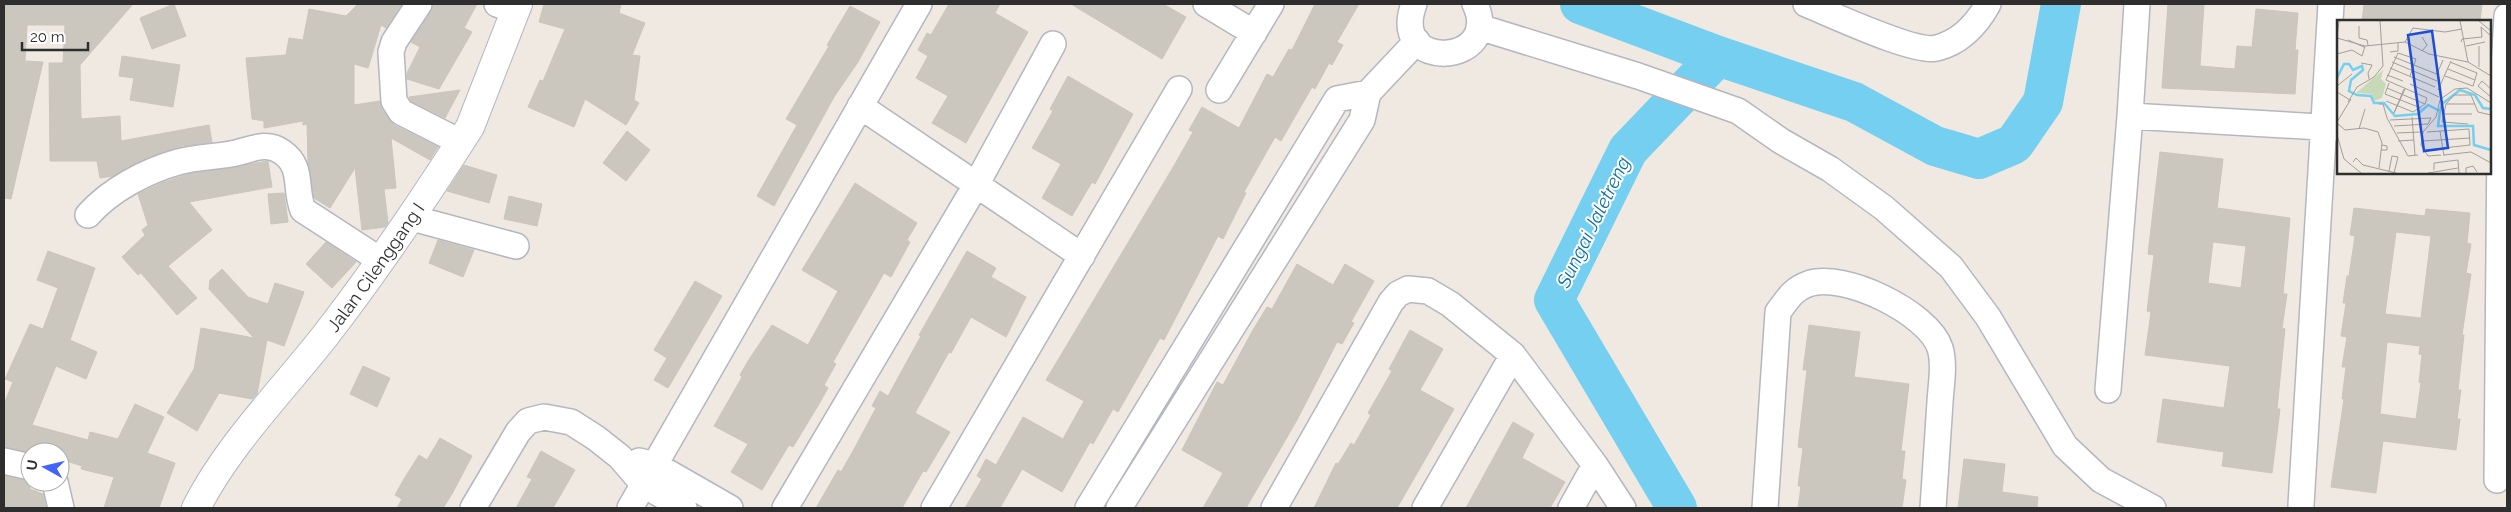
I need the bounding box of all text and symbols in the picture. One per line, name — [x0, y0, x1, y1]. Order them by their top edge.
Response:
scale bar — [22, 20, 89, 52]
inset map — [2337, 20, 2491, 174]
text: 20 m — [30, 28, 65, 46]
water label: Sungai Jaletreng — [1551, 153, 1634, 292]
street label: Jalan Cilenggang I — [322, 198, 428, 335]
north arrow — [20, 442, 70, 492]
text: U — [23, 459, 41, 472]

